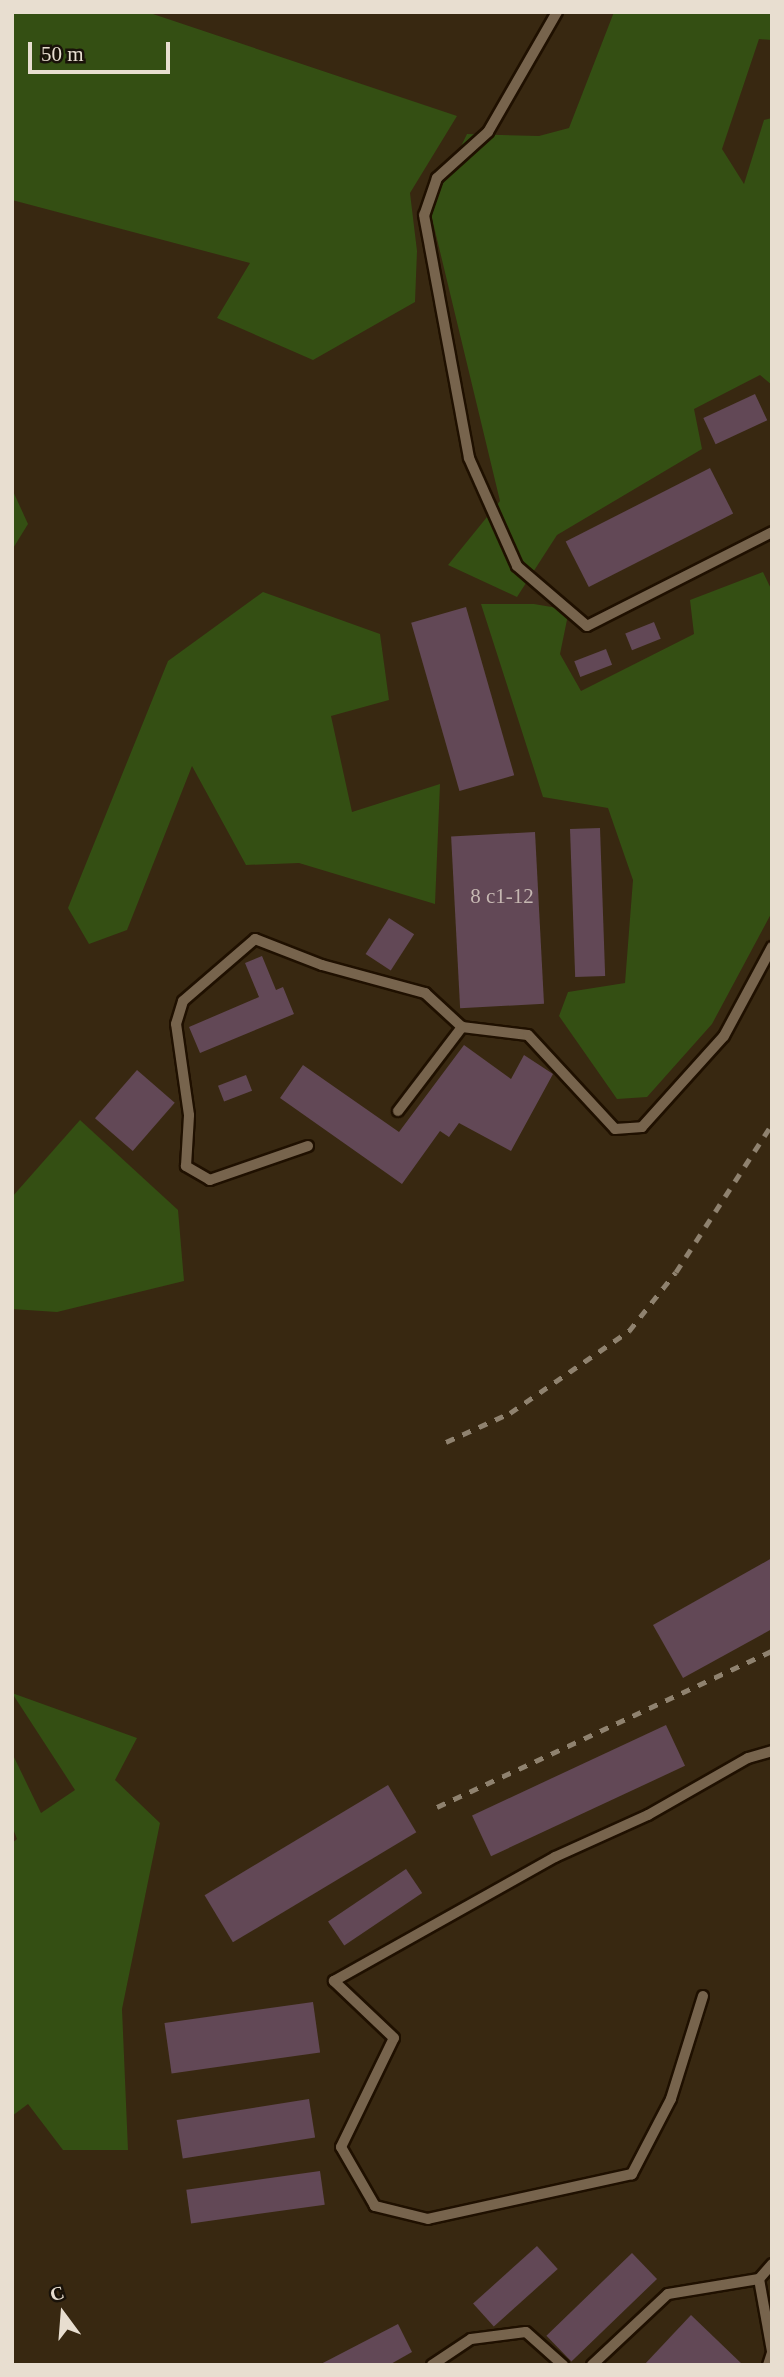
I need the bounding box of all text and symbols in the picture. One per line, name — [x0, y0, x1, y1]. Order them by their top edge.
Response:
scale bar — [32, 28, 173, 72]
text: 50 m — [41, 42, 84, 66]
house number: 8 с1-12 — [470, 883, 534, 909]
north arrow — [28, 2279, 98, 2349]
text: С — [48, 2281, 67, 2305]

